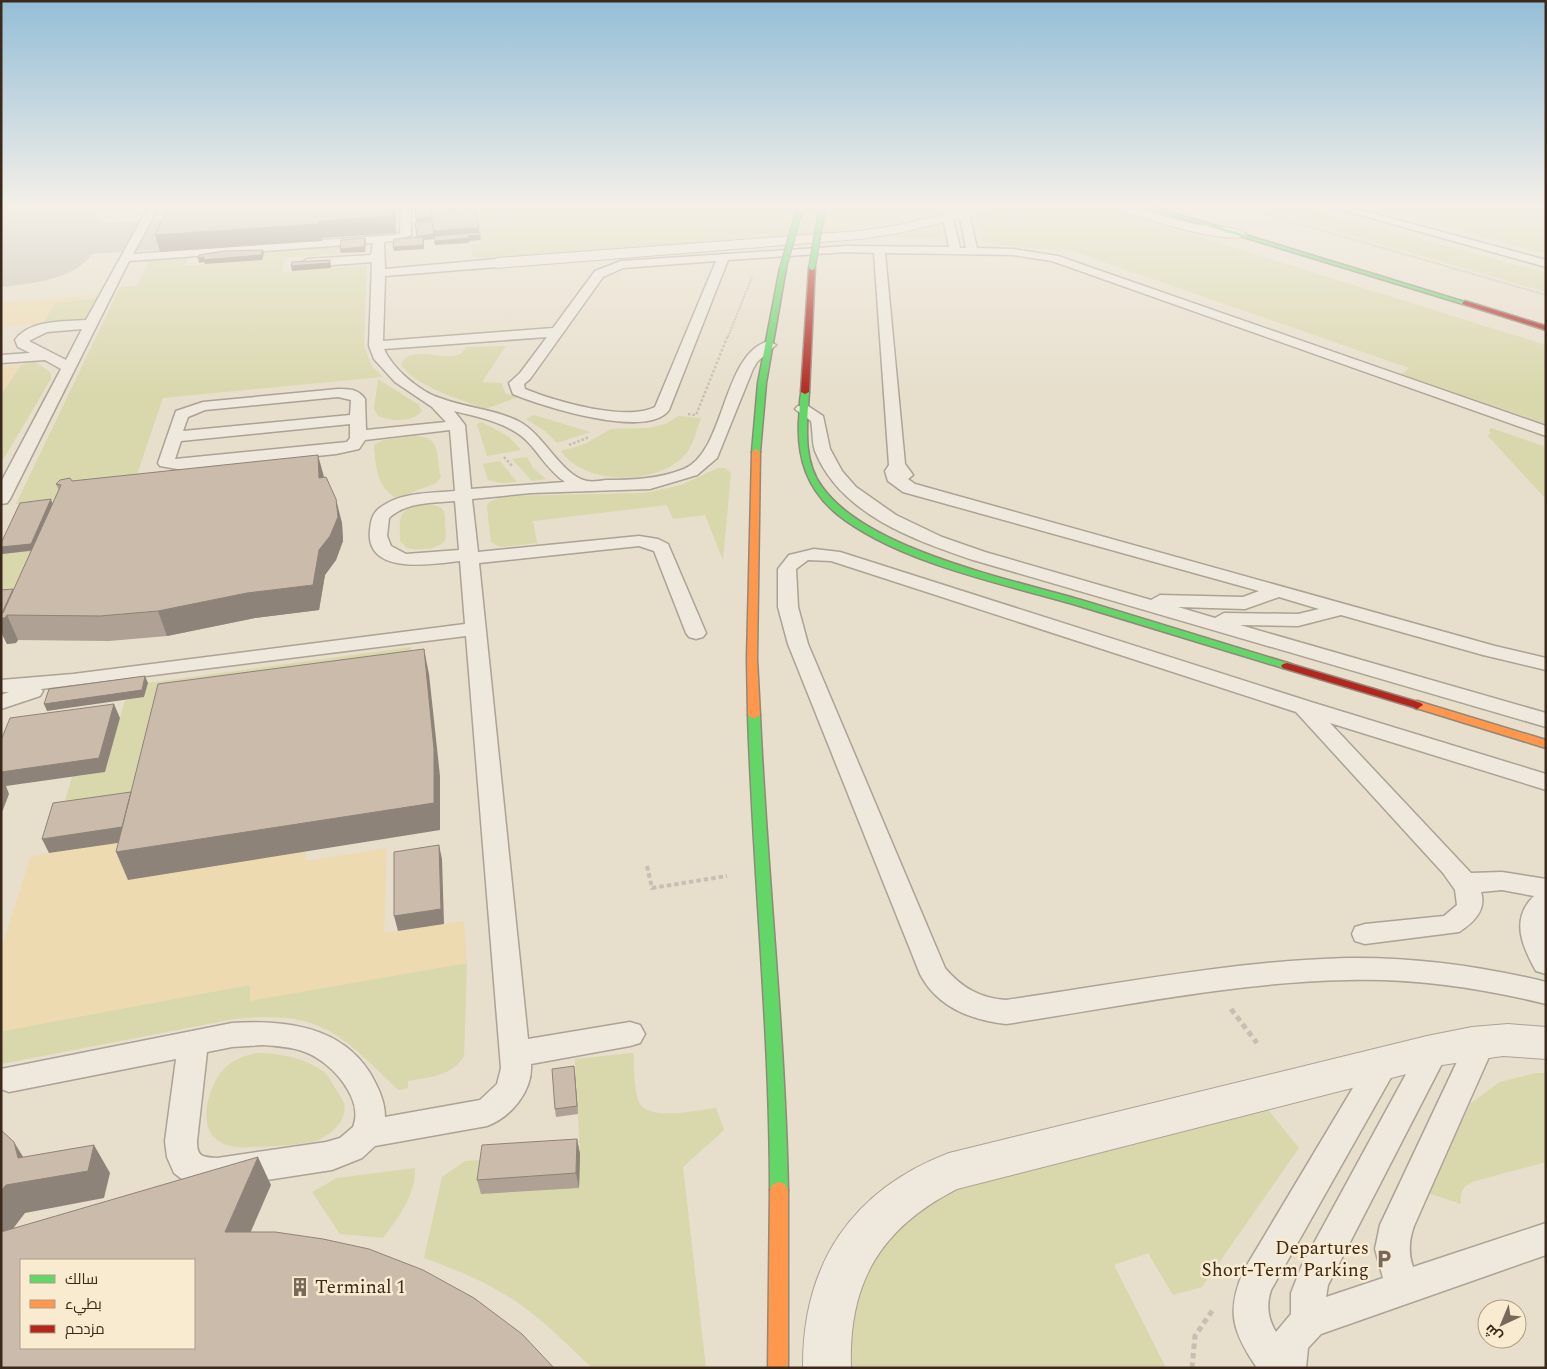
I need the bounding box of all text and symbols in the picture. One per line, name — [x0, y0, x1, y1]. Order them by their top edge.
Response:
place label: Departures Short-Term Parking — [1202, 1234, 1369, 1285]
parking icon: Departures Short-Term Parking — [1373, 1248, 1395, 1270]
legend — [20, 1259, 195, 1349]
text: سالك — [65, 1268, 98, 1291]
place label: Terminal 1 — [315, 1273, 406, 1302]
building icon: Terminal 1 — [289, 1276, 311, 1298]
text: بطيء — [65, 1293, 102, 1316]
north arrow — [1477, 1299, 1527, 1349]
text: مزدحم — [65, 1318, 105, 1341]
text: ش — [1480, 1319, 1507, 1347]

